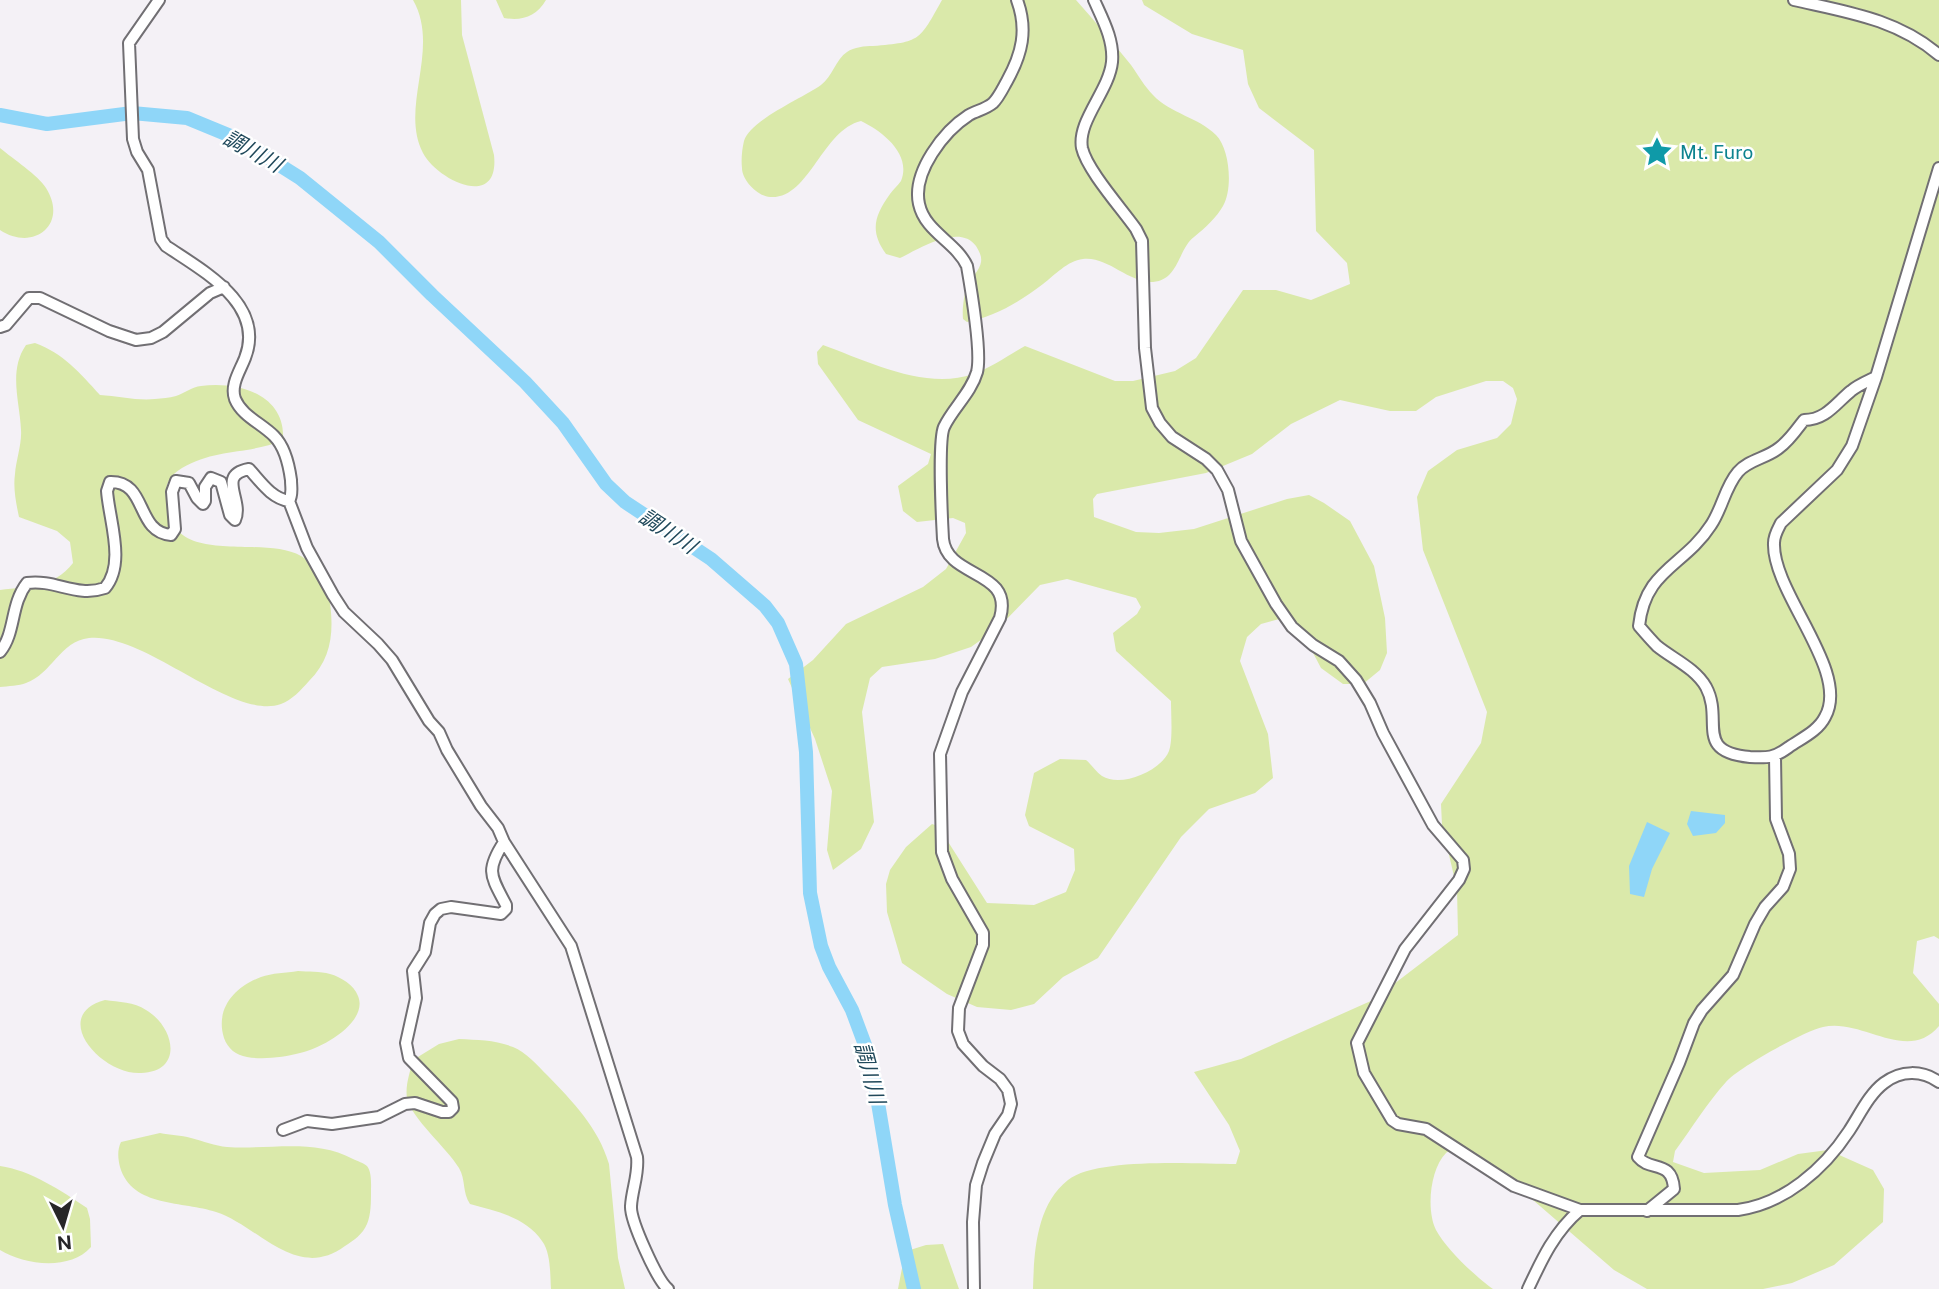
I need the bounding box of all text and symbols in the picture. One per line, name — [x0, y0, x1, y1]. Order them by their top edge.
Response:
water label: 調川川 — [219, 125, 288, 178]
place icon: Mt. Furo — [1640, 135, 1674, 169]
place label: Mt. Furo — [1680, 141, 1753, 163]
water label: 調川川 — [635, 503, 703, 560]
water label: 調川川 — [850, 1039, 891, 1109]
north arrow — [28, 1191, 98, 1261]
text: N — [56, 1231, 73, 1255]

